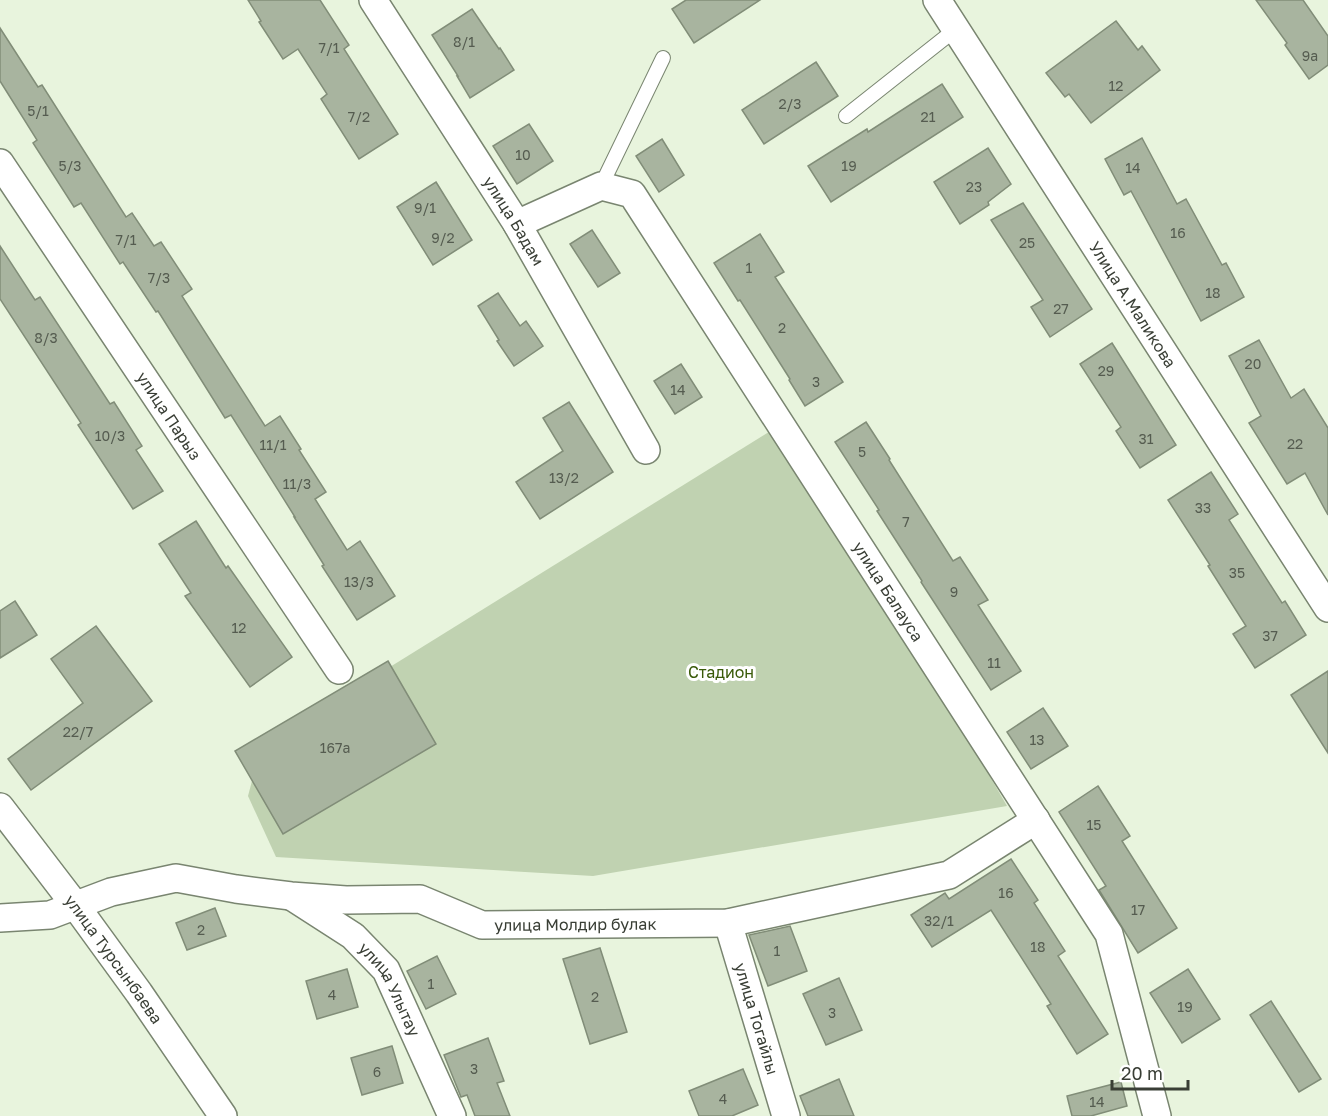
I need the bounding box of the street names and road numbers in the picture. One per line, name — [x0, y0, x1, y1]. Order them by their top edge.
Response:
street label: улица Бадам — [479, 172, 549, 269]
street label: Улица А.Маликова — [1085, 238, 1181, 371]
street label: улица Парыз — [132, 368, 206, 464]
street label: улица Балауса — [849, 538, 928, 645]
street label: улица Турсынбаева — [61, 890, 167, 1028]
street label: улица Молдир булак — [494, 914, 657, 935]
street label: улица Улытау — [355, 938, 425, 1040]
street label: улица Тогайлы — [731, 960, 783, 1077]

